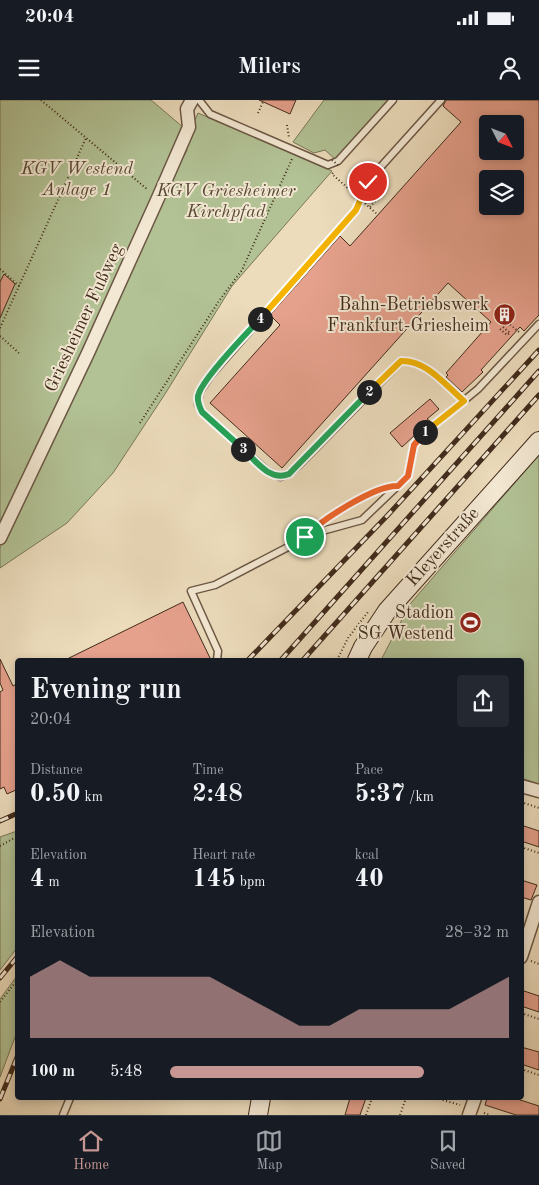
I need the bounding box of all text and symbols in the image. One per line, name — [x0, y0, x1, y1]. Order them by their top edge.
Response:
text: 20:04 — [25, 8, 74, 27]
icon: menu — [15, 54, 43, 82]
icon: person — [496, 54, 524, 82]
text: Milers — [238, 56, 301, 78]
north arrow — [479, 115, 524, 160]
map controls — [479, 115, 524, 215]
park label: KGV Westend Anlage 1 — [20, 160, 134, 199]
pin — [347, 161, 389, 203]
icon: check — [354, 168, 382, 196]
button: layers — [479, 170, 524, 215]
park label: KGV Griesheimer Kirchpfad — [155, 182, 297, 221]
street label: Griesheimer Fußweg — [42, 241, 126, 395]
place label: Bahn-Betriebswerk Frankfurt-Griesheim — [327, 296, 489, 335]
building icon: Bahn-Betriebswerk Frankfurt-Griesheim — [493, 303, 517, 327]
pin: 4 — [248, 306, 272, 332]
text: 4 — [256, 312, 265, 326]
pin: 2 — [356, 380, 382, 404]
text: 2 — [365, 385, 374, 399]
pin: 1 — [412, 420, 438, 444]
text: 1 — [421, 425, 430, 439]
pin: 3 — [230, 436, 256, 462]
text: 3 — [239, 442, 248, 456]
street label: Kleyerstraße — [403, 504, 483, 590]
pin — [284, 516, 326, 558]
icon: arrive — [291, 523, 319, 551]
place label: Stadion SG Westend — [358, 604, 454, 643]
sports icon: Stadion SG Westend — [458, 611, 482, 635]
button: share — [457, 675, 509, 727]
text: Evening run — [30, 677, 182, 705]
text: 20:04 — [30, 712, 72, 728]
text: Distance — [30, 763, 83, 777]
text: Time — [192, 763, 224, 777]
text: Pace — [355, 763, 383, 777]
text: 0.50 — [30, 782, 81, 807]
text: 2:48 — [192, 782, 243, 807]
text: 5:37 — [355, 782, 405, 807]
text: km — [81, 790, 103, 804]
text: /km — [405, 790, 434, 804]
text: Elevation — [30, 848, 87, 862]
text: Heart rate — [192, 848, 255, 862]
text: kcal — [355, 848, 379, 862]
text: 4 — [30, 867, 45, 892]
text: 145 — [192, 867, 236, 892]
text: 40 — [355, 867, 384, 892]
text: m — [45, 875, 60, 889]
text: bpm — [236, 875, 265, 889]
text: Elevation — [30, 925, 95, 941]
text: 28–32 m — [445, 925, 509, 941]
text: 100 m — [30, 1064, 75, 1080]
text: 5:48 — [110, 1064, 142, 1080]
tab: Home — [73, 1127, 109, 1174]
tab: Map — [255, 1127, 283, 1174]
tab: Saved — [430, 1127, 466, 1174]

